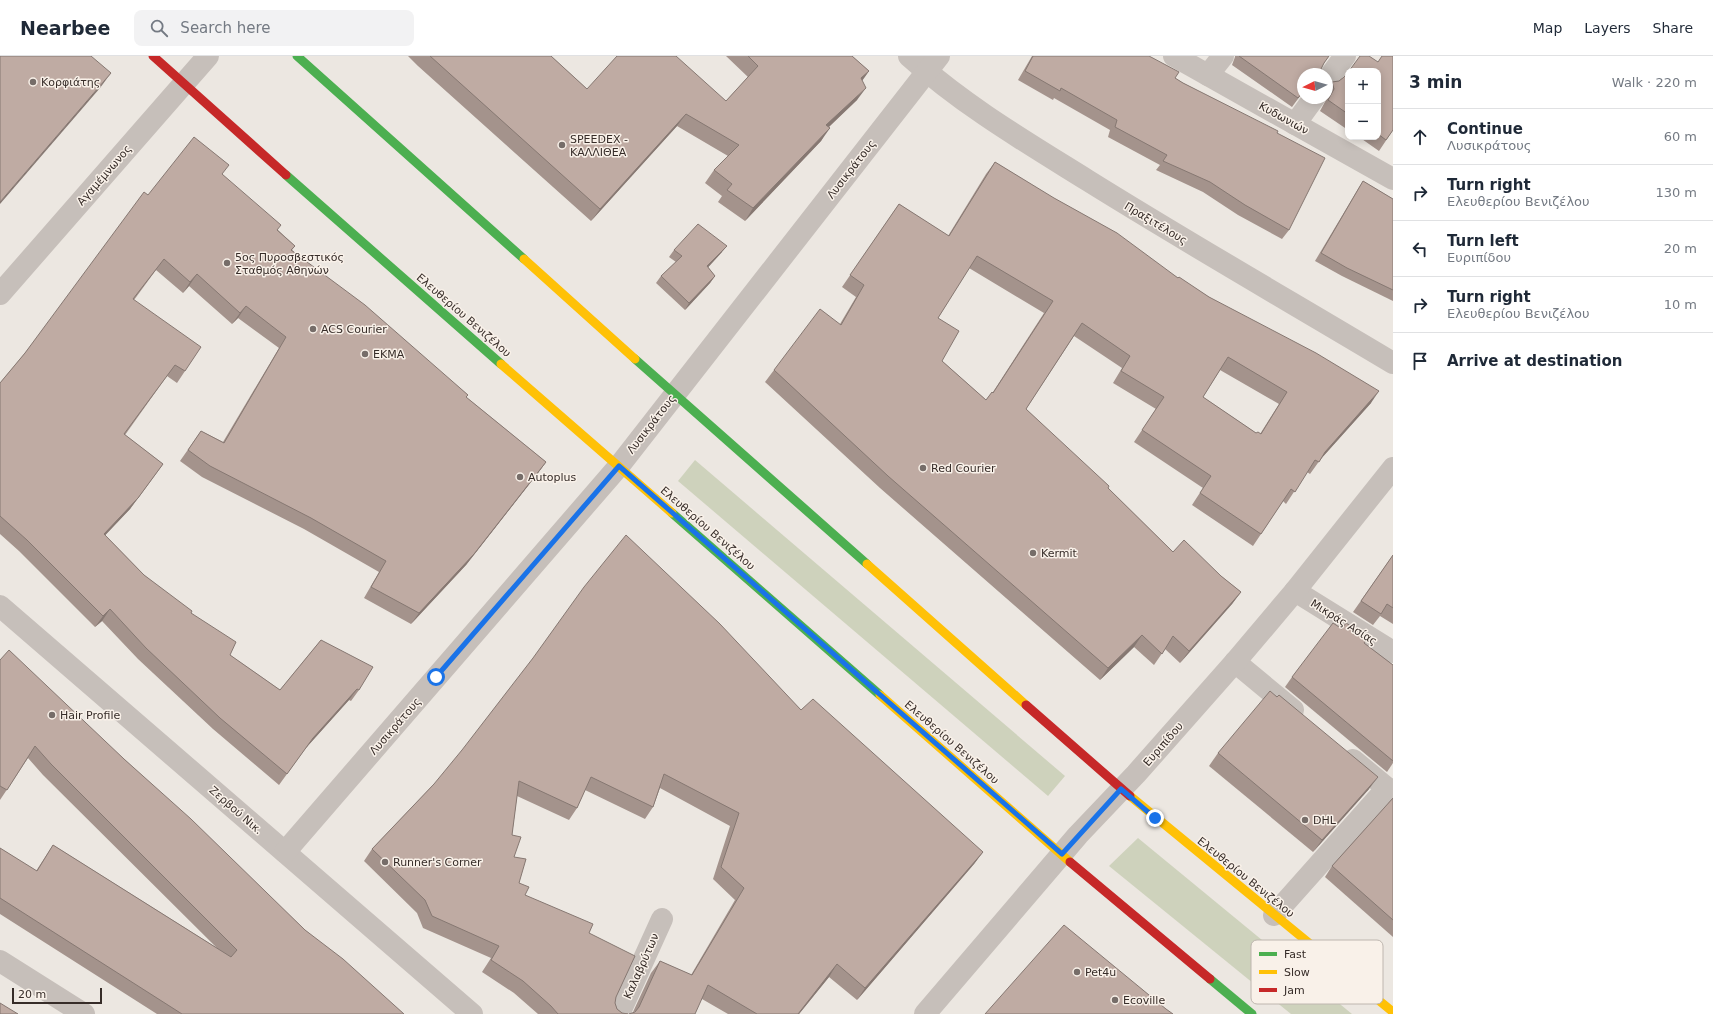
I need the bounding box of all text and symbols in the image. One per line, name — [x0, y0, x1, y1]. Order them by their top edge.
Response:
search box — [134, 10, 414, 46]
text: Nearbee — [20, 17, 110, 39]
icon: search — [148, 17, 170, 39]
text: Search here — [180, 19, 270, 37]
text: Map — [1533, 20, 1562, 36]
text: Layers — [1584, 20, 1631, 36]
text: Share — [1653, 20, 1693, 36]
north arrow — [1297, 68, 1333, 104]
map controls — [1345, 68, 1381, 140]
button: + — [1345, 68, 1381, 104]
text: 3 min — [1409, 72, 1462, 92]
text: Walk · 220 m — [1612, 75, 1697, 90]
place label: Κορφιάτης — [41, 76, 100, 89]
marker: Κορφιάτης — [28, 77, 38, 87]
street label: Κυδωνιών — [1257, 99, 1311, 137]
button: − — [1345, 104, 1381, 140]
text: Continue — [1447, 120, 1523, 138]
icon: ahead — [1409, 126, 1431, 148]
text: 60 m — [1664, 129, 1697, 144]
place label: SPEEDEX - ΚΑΛΛΙΘΕΑ — [570, 133, 628, 159]
street label: Λυσικράτους — [824, 137, 879, 201]
text: Λυσικράτους — [1447, 138, 1531, 153]
marker: SPEEDEX - ΚΑΛΛΙΘΕΑ — [557, 140, 567, 150]
street label: Αγαμέμνωνος — [75, 142, 134, 208]
text: Turn right — [1447, 176, 1531, 194]
icon: right — [1409, 182, 1431, 204]
text: 130 m — [1655, 185, 1697, 200]
text: Ελευθερίου Βενιζέλου — [1447, 194, 1590, 209]
street label: Πραξιτέλους — [1122, 200, 1190, 247]
text: Turn left — [1447, 232, 1519, 250]
icon: left — [1409, 238, 1431, 260]
text: 20 m — [1664, 241, 1697, 256]
text: Ευριπίδου — [1447, 250, 1511, 265]
place label: 5ος Πυροσβεστικός Σταθμός Αθηνών — [235, 251, 344, 277]
marker: 5ος Πυροσβεστικός Σταθμός Αθηνών — [222, 258, 232, 268]
street label: Ελευθερίου Βενιζέλου — [414, 271, 513, 360]
text: Turn right — [1447, 288, 1531, 306]
icon: right — [1409, 294, 1431, 316]
text: 10 m — [1664, 297, 1697, 312]
text: Ελευθερίου Βενιζέλου — [1447, 306, 1590, 321]
place label: ACS Courier — [321, 323, 387, 336]
marker: ACS Courier — [308, 324, 318, 334]
place label: ΕΚΜΑ — [373, 348, 405, 361]
marker: ΕΚΜΑ — [360, 349, 370, 359]
icon: arrive — [1409, 350, 1431, 372]
text: Arrive at destination — [1447, 352, 1622, 370]
street label: Λυσικράτους — [624, 392, 679, 456]
place label: Red Courier — [931, 462, 996, 475]
marker: Red Courier — [918, 463, 928, 473]
place label: Autoplus — [528, 471, 577, 484]
marker: Autoplus — [515, 472, 525, 482]
street label: Ελευθερίου Βενιζέλου — [658, 484, 757, 573]
place label: Kermit — [1041, 547, 1078, 560]
marker: Kermit — [1028, 548, 1038, 558]
street label: Μικράς Ασίας — [1308, 597, 1379, 648]
route start — [427, 668, 445, 686]
street label: Λυσικράτους — [367, 695, 424, 758]
street label: Ελευθερίου Βενιζέλου — [902, 698, 1001, 787]
place label: Hair Profile — [60, 709, 121, 722]
marker: Hair Profile — [47, 710, 57, 720]
street label: Ευριπίδου — [1141, 720, 1186, 769]
street label: Ζερβού Νικ. — [206, 784, 265, 837]
route end — [1146, 809, 1164, 827]
place label: DHL — [1313, 814, 1337, 827]
marker: DHL — [1300, 815, 1310, 825]
street label: Ελευθερίου Βενιζέλου — [1195, 834, 1297, 920]
place label: Runner's Corner — [393, 856, 482, 869]
marker: Runner's Corner — [380, 857, 390, 867]
street label: Καλαβρύτων — [621, 931, 662, 1001]
legend — [1251, 940, 1383, 1004]
text: Fast — [1284, 948, 1307, 961]
place label: Pet4u — [1085, 966, 1116, 979]
text: Slow — [1284, 966, 1310, 979]
marker: Pet4u — [1072, 967, 1082, 977]
text: Jam — [1283, 984, 1305, 997]
scale bar — [12, 986, 102, 1005]
text: 20 m — [18, 988, 46, 1001]
place label: Ecoville — [1123, 994, 1165, 1007]
marker: Ecoville — [1110, 995, 1120, 1005]

